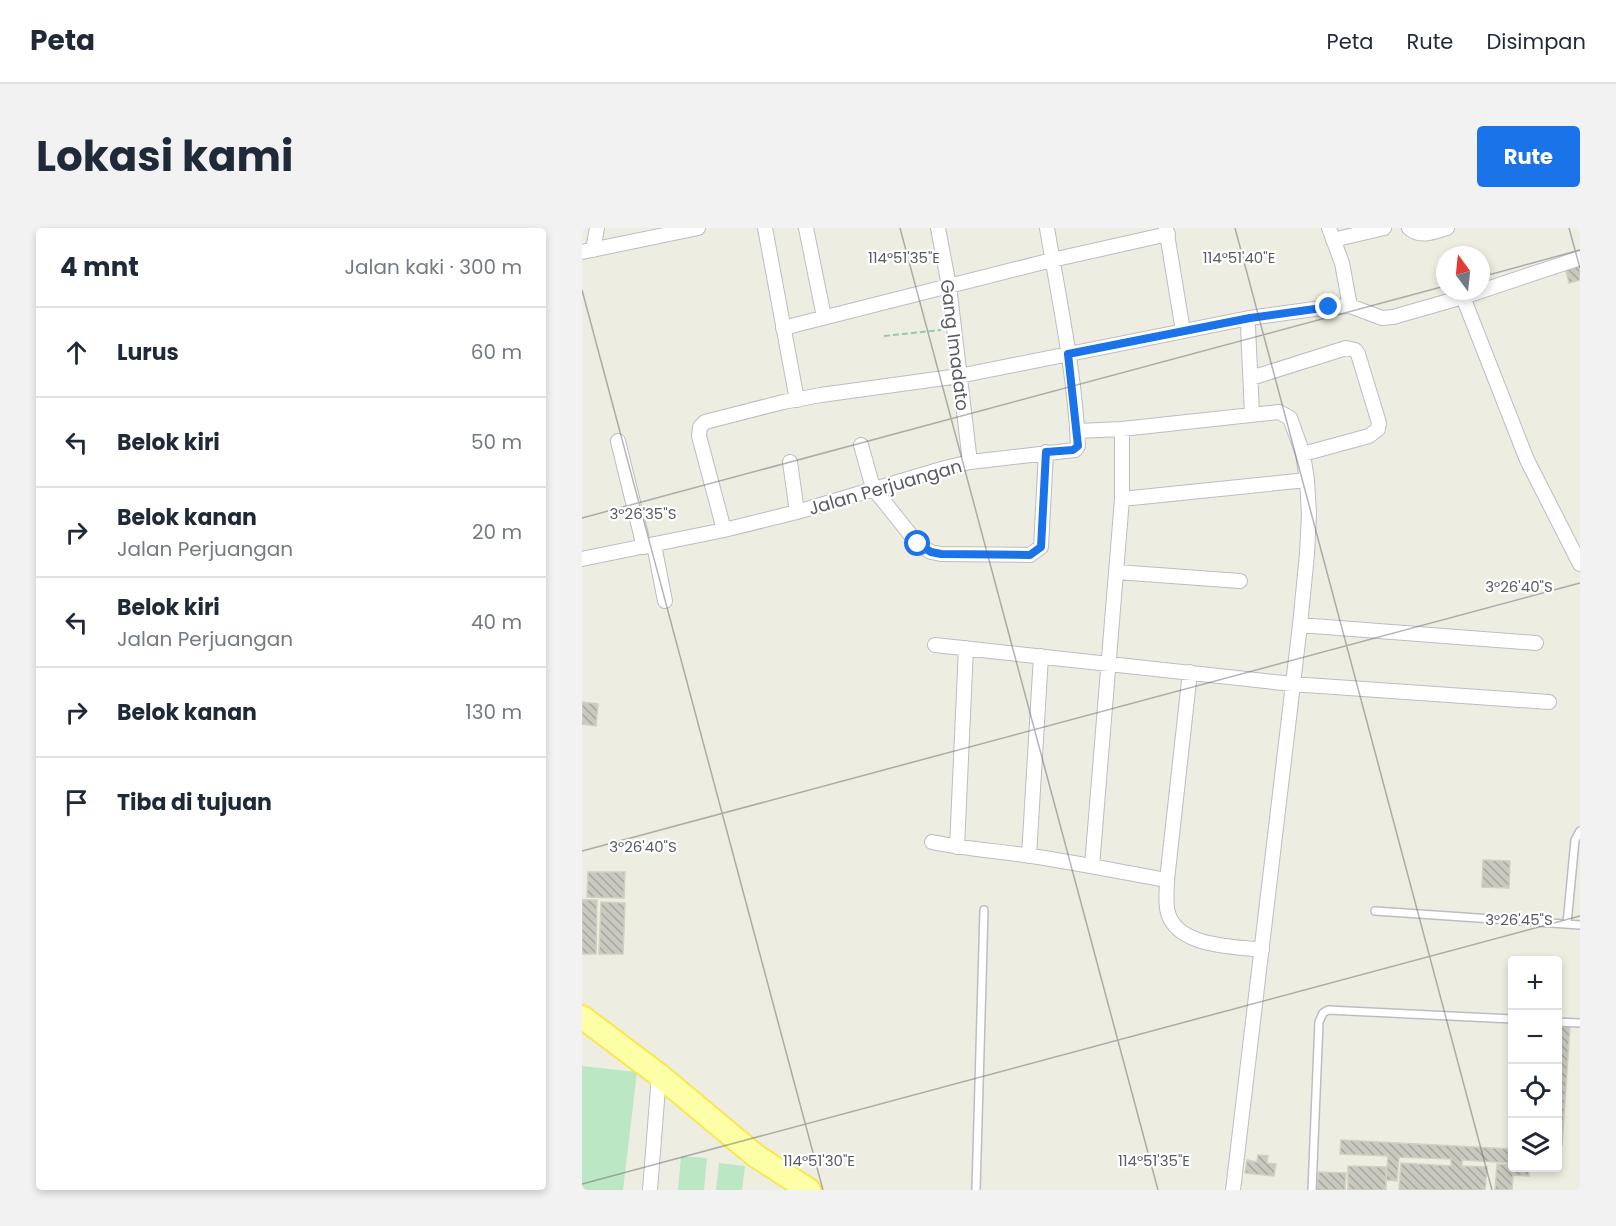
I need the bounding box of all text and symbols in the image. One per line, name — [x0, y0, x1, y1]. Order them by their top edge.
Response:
text: Peta — [30, 21, 95, 60]
text: Peta — [1326, 27, 1374, 56]
text: Rute — [1407, 27, 1453, 56]
text: Disimpan — [1486, 27, 1586, 56]
button: Rute — [1477, 126, 1580, 187]
text: Lokasi kami — [36, 127, 293, 186]
north arrow — [1436, 246, 1490, 300]
text: 114°51'35"E — [868, 247, 940, 268]
text: 114°51'40"E — [1203, 247, 1275, 268]
text: 4 mnt — [60, 249, 139, 285]
text: Jalan kaki · 300 m — [345, 253, 522, 281]
street label: Gang Imadato — [935, 278, 975, 412]
route end — [1315, 293, 1341, 319]
icon: ahead — [60, 336, 93, 369]
text: Lurus — [117, 337, 179, 368]
text: 60 m — [471, 338, 522, 366]
icon: left — [60, 426, 93, 459]
text: Belok kiri — [117, 427, 220, 458]
text: 50 m — [471, 428, 522, 456]
street label: Jalan Perjuangan — [805, 453, 965, 521]
text: Belok kanan — [117, 502, 257, 533]
text: 3°26'35"S — [610, 503, 676, 524]
icon: right — [60, 516, 93, 549]
text: 20 m — [472, 518, 522, 546]
route start — [904, 530, 930, 556]
text: Jalan Perjuangan — [117, 535, 293, 563]
text: 3°26'40"S — [1485, 576, 1553, 597]
text: Belok kiri — [117, 592, 220, 623]
icon: left — [60, 606, 93, 639]
text: 40 m — [471, 608, 522, 636]
text: Jalan Perjuangan — [117, 625, 293, 653]
icon: right — [60, 696, 93, 729]
text: Belok kanan — [117, 697, 257, 728]
text: 130 m — [465, 698, 522, 726]
icon: arrive — [60, 786, 93, 819]
text: Tiba di tujuan — [117, 787, 272, 818]
text: 3°26'40"S — [609, 836, 677, 857]
text: 3°26'45"S — [1485, 909, 1553, 930]
map controls — [1508, 956, 1562, 1172]
button: + — [1508, 956, 1562, 1010]
button: − — [1508, 1010, 1562, 1064]
button: locate — [1508, 1064, 1562, 1118]
button: layers — [1508, 1118, 1562, 1172]
text: 114°51'30"E — [783, 1150, 855, 1171]
text: 114°51'35"E — [1118, 1150, 1190, 1171]

